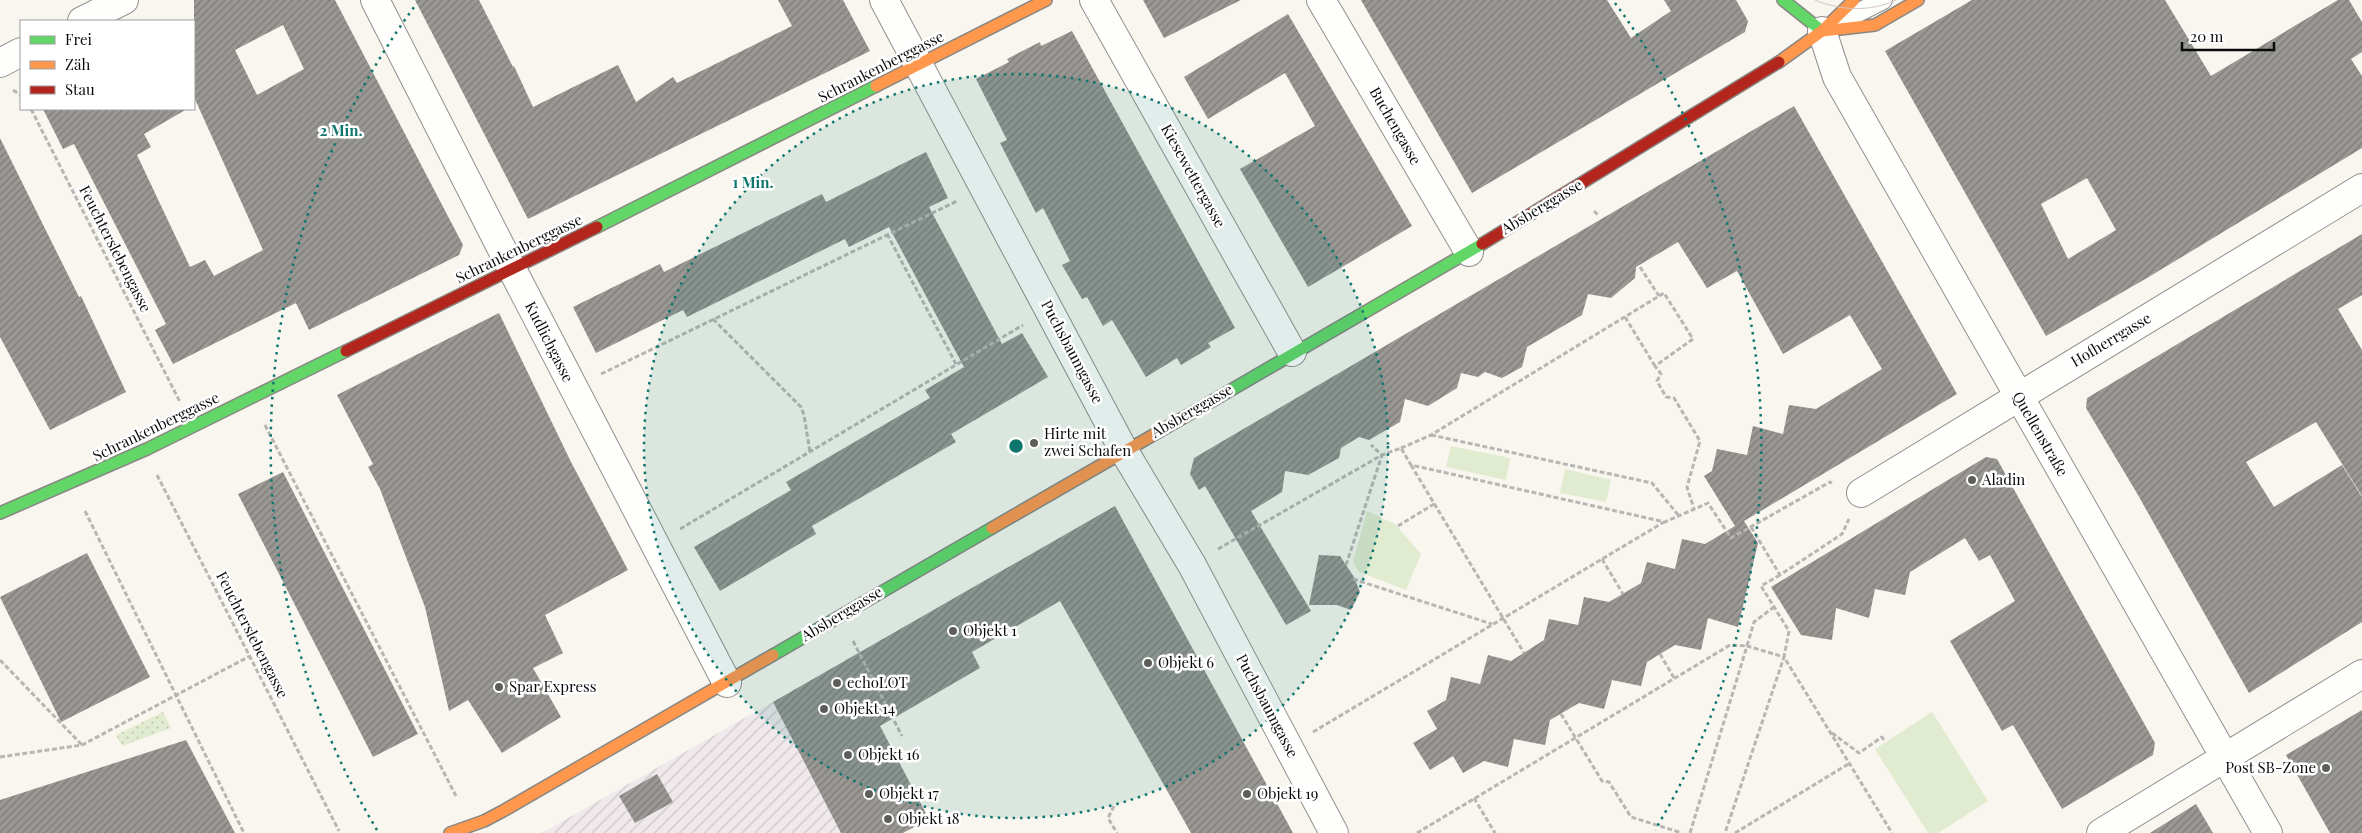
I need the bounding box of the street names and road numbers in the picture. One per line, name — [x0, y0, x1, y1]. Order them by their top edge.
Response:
street label: Schrankenberggasse — [814, 26, 947, 106]
street label: Buchengasse — [1366, 83, 1426, 168]
street label: Kiesewettergasse — [1157, 120, 1231, 231]
street label: Absberggasse — [1496, 174, 1586, 239]
street label: Feuchterslebengasse — [75, 182, 157, 315]
street label: Schrankenberggasse — [452, 209, 585, 287]
street label: Puchsbaumgasse — [1037, 296, 1109, 407]
street label: Kudlichgasse — [521, 298, 579, 385]
street label: Hofherrgasse — [2067, 307, 2154, 371]
street label: Absberggasse — [1146, 379, 1236, 442]
street label: Schrankenberggasse — [89, 387, 222, 465]
street label: Quellenstraße — [2008, 387, 2073, 480]
street label: Feuchterslebengasse — [212, 568, 294, 701]
street label: Absberggasse — [796, 581, 886, 646]
street label: Puchsbaumgasse — [1232, 650, 1304, 761]

